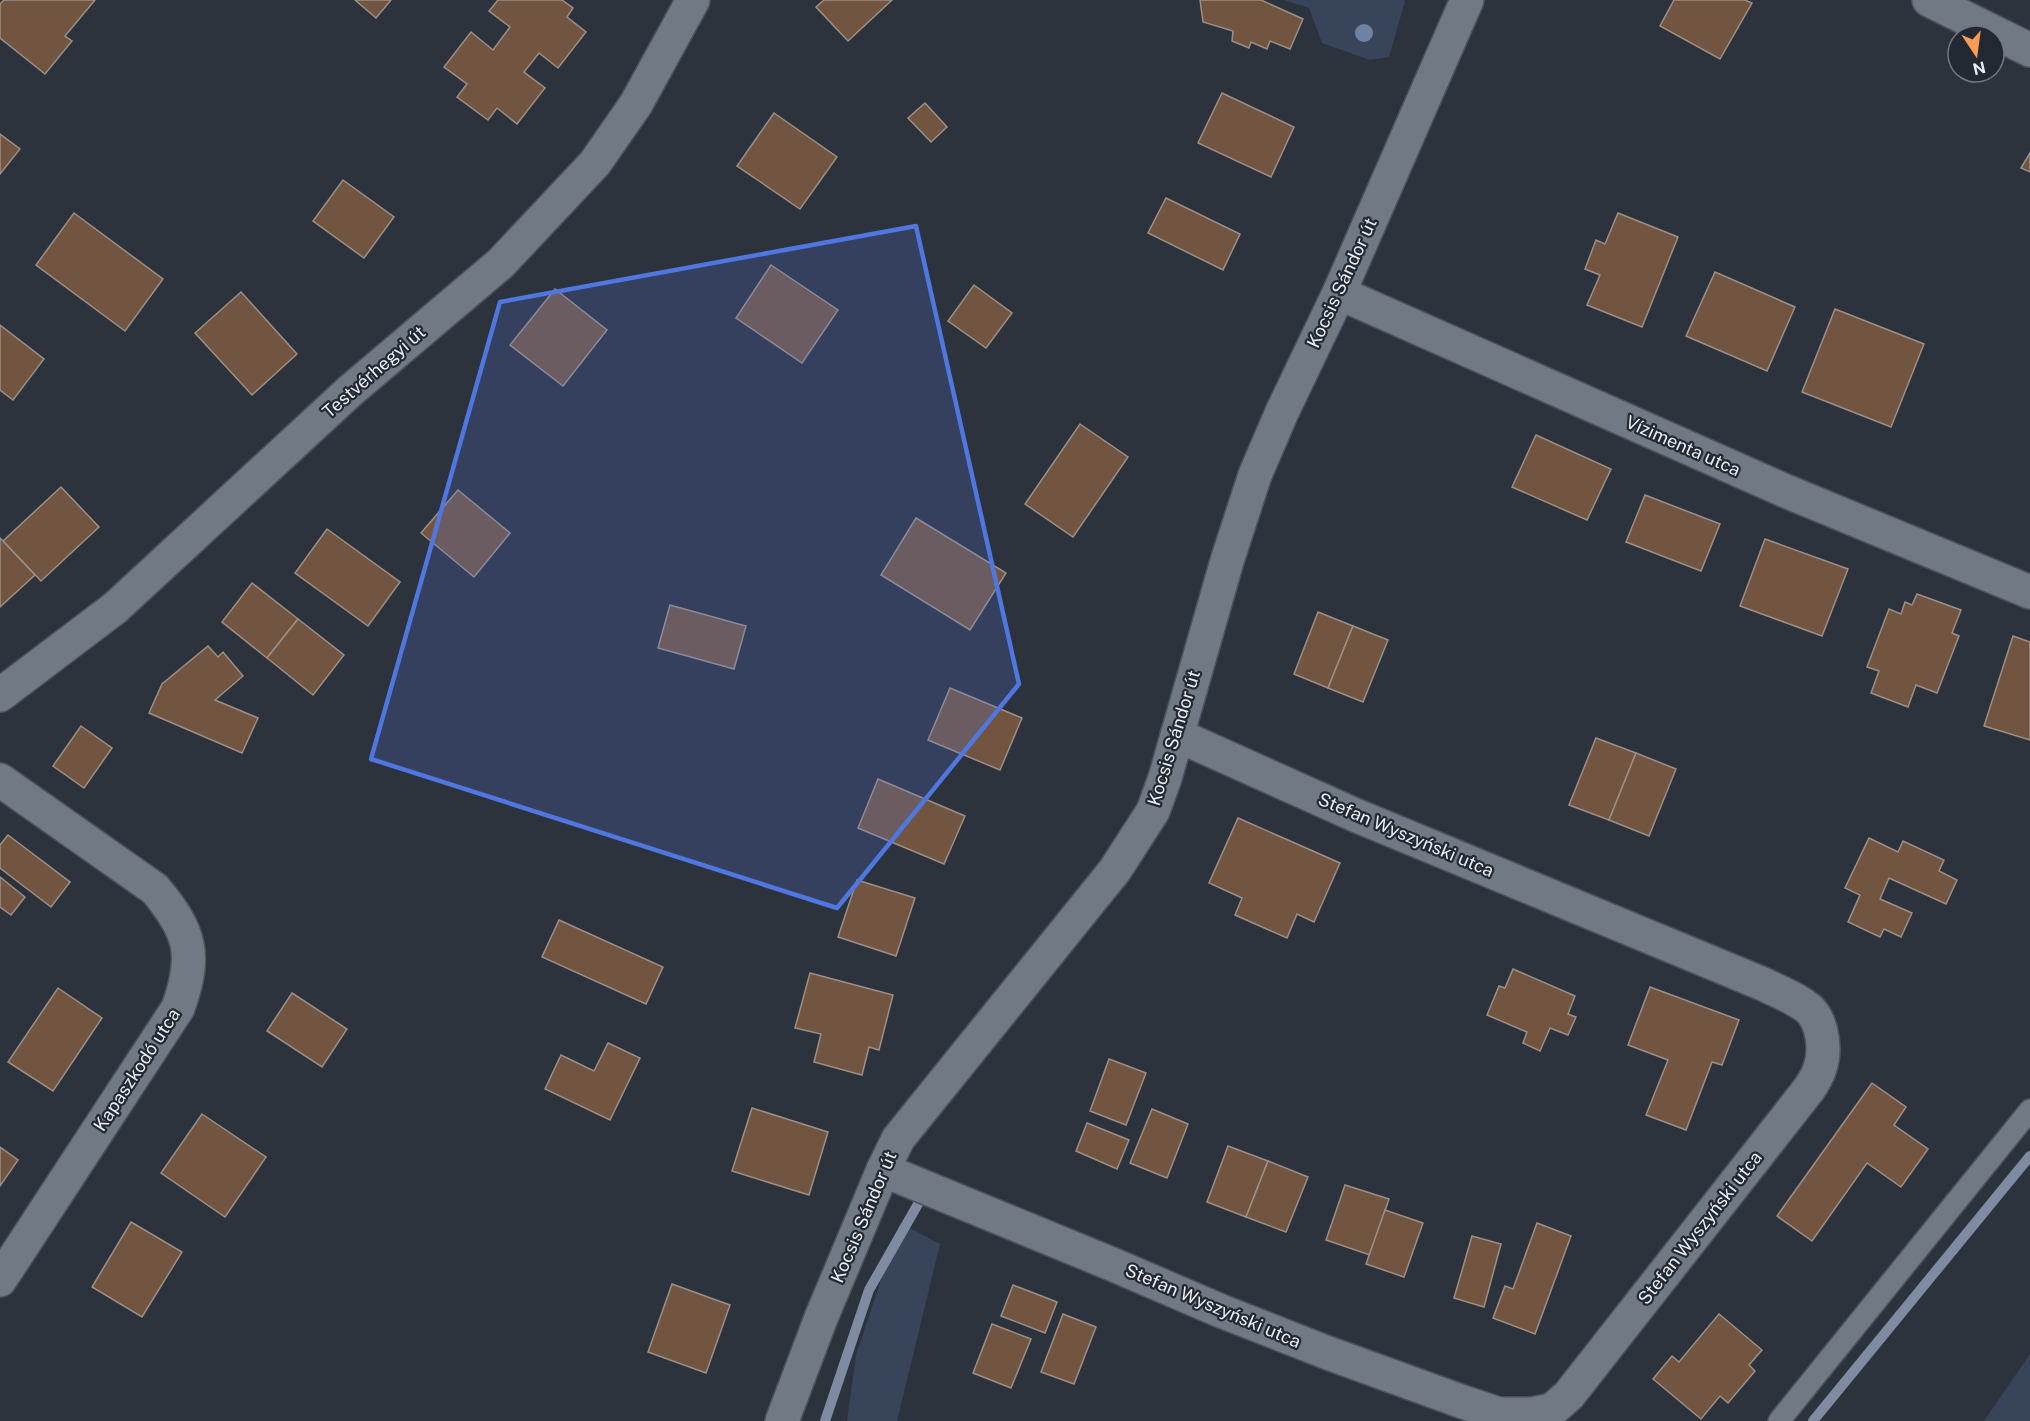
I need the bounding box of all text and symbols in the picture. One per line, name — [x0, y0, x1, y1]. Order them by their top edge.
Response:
north arrow — [1946, 24, 2006, 84]
text: N — [1971, 57, 1987, 79]
street label: Kocsis Sándor út — [1302, 215, 1381, 351]
street label: Testvérhegyi út — [318, 321, 429, 422]
street label: Vízimenta utca — [1623, 411, 1744, 480]
street label: Kocsis Sándor út — [1143, 667, 1204, 808]
street label: Stefan Wyszyński utca — [1315, 788, 1497, 881]
street label: Kapaszkodó utca — [89, 1004, 184, 1135]
street label: Stefan Wyszyński utca — [1633, 1147, 1766, 1309]
street label: Kocsis Sándor út — [826, 1148, 901, 1286]
street label: Stefan Wyszyński utca — [1122, 1259, 1304, 1352]

